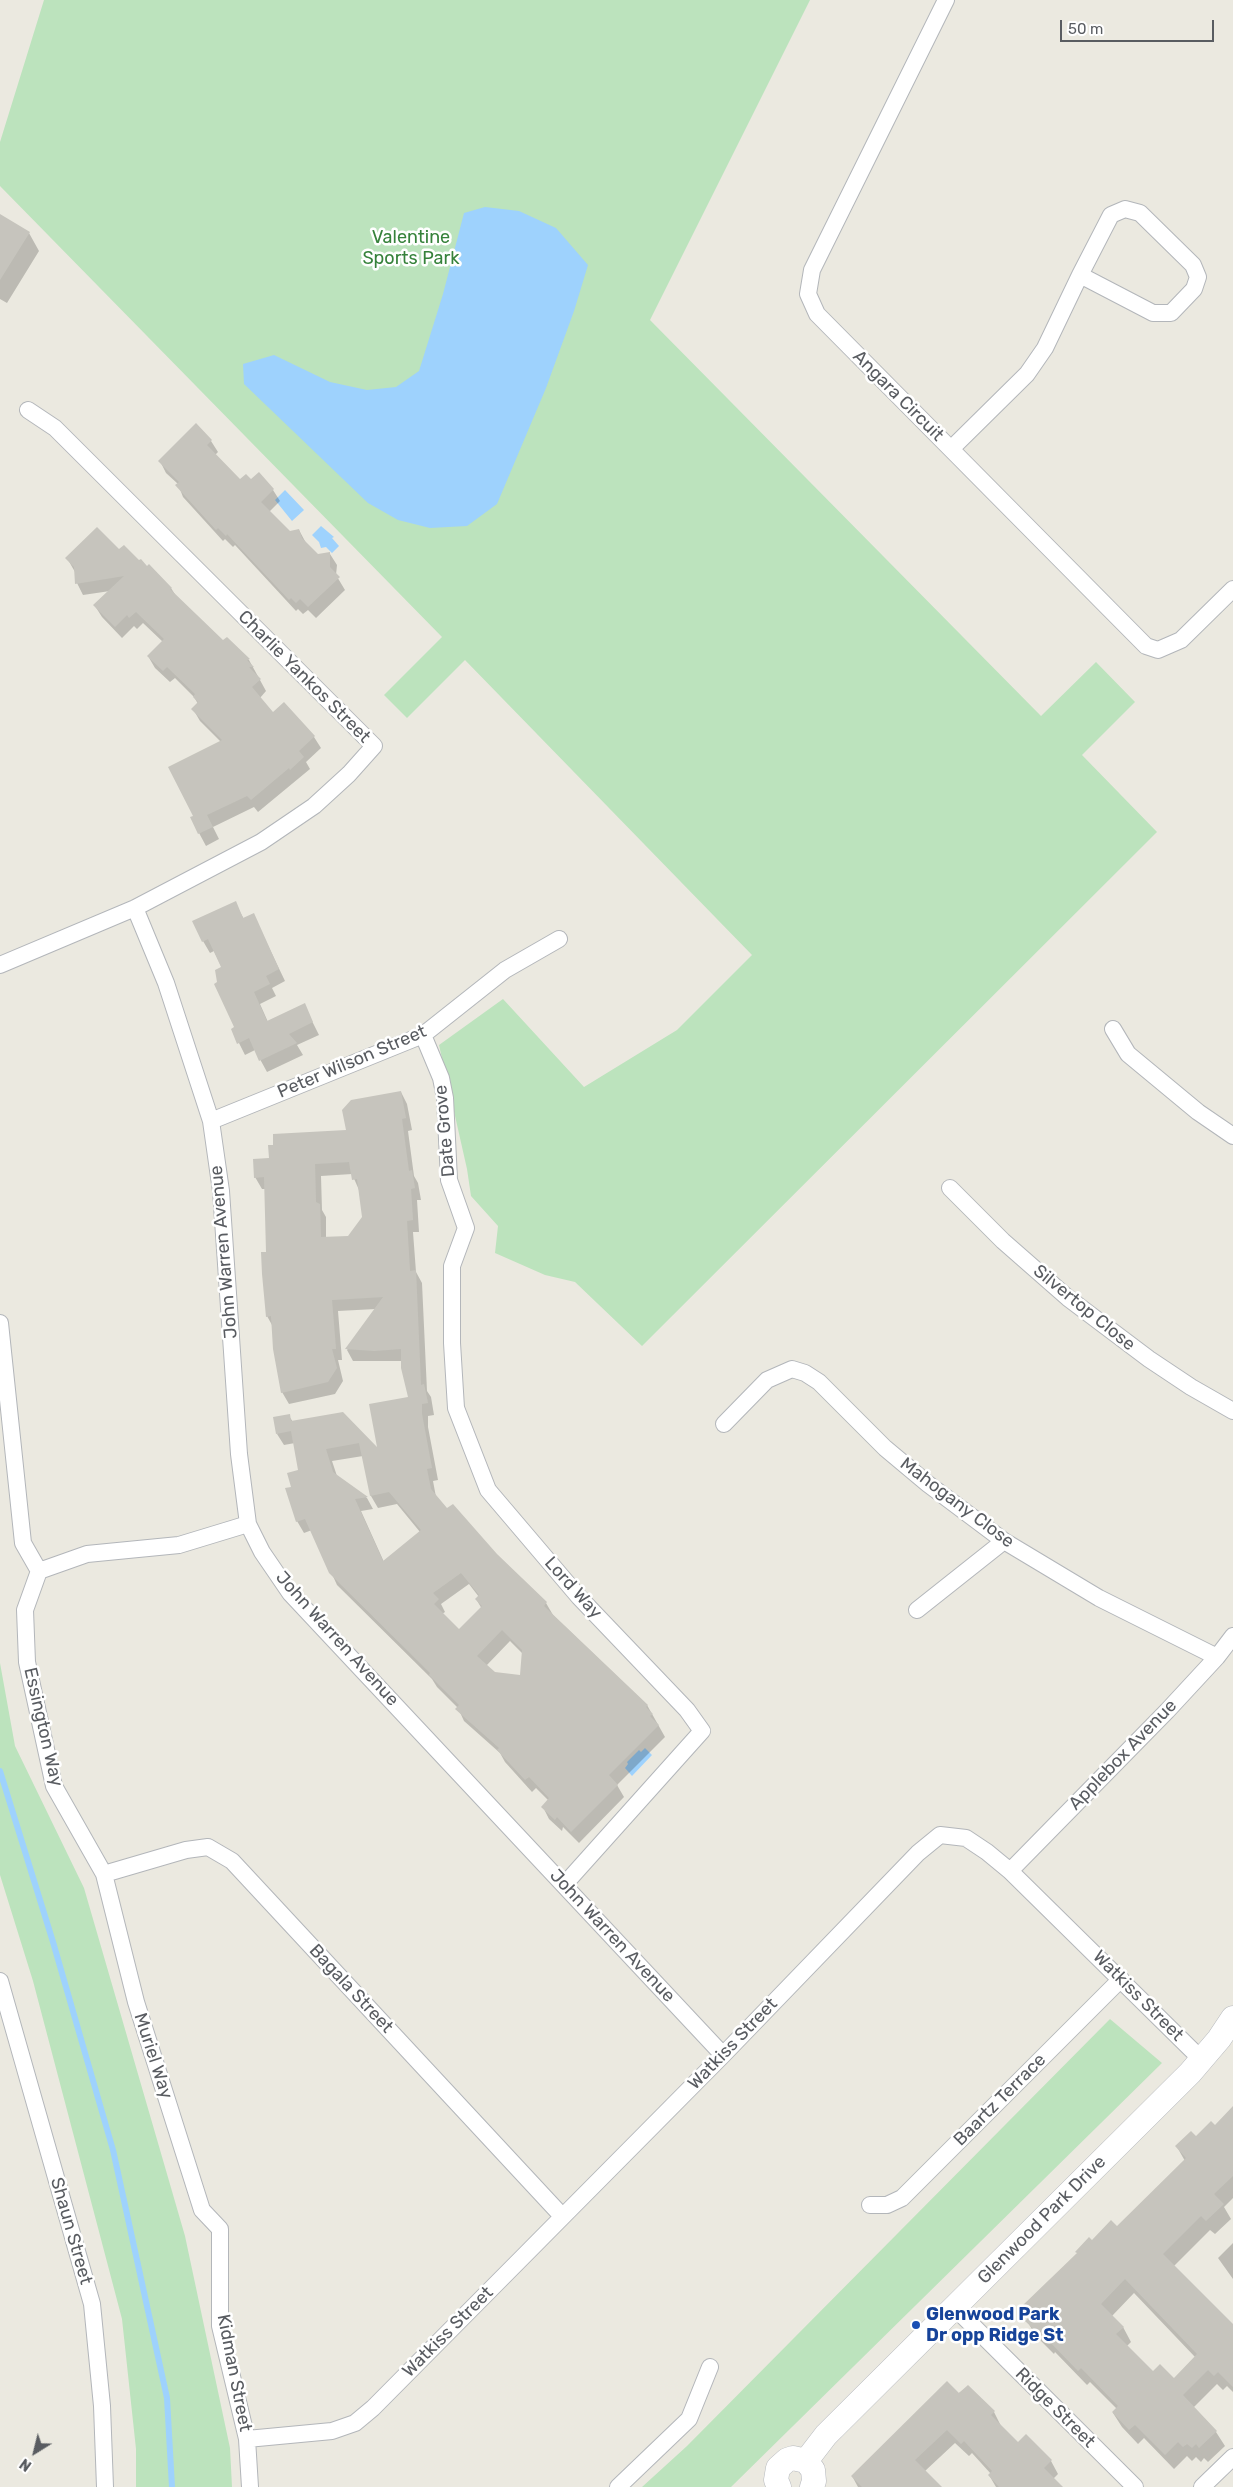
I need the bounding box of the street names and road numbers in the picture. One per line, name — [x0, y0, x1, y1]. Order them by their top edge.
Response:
street label: Angara Circuit — [848, 346, 948, 446]
street label: Charlie Yankos Street — [233, 606, 375, 748]
street label: Peter Wilson Street — [274, 1021, 430, 1103]
street label: Date Grove — [430, 1084, 460, 1178]
street label: John Warren Avenue — [206, 1164, 242, 1340]
street label: Silvertop Close — [1029, 1260, 1139, 1356]
street label: Mahogany Close — [896, 1453, 1018, 1553]
street label: Lord Way — [540, 1553, 606, 1623]
street label: John Warren Avenue — [271, 1567, 403, 1711]
street label: Essington Way — [19, 1665, 67, 1789]
street label: Applebox Avenue — [1065, 1695, 1181, 1815]
street label: John Warren Avenue — [545, 1865, 679, 2007]
street label: Bagala Street — [304, 1940, 398, 2038]
street label: Watkiss Street — [1088, 1946, 1188, 2046]
street label: Watkiss Street — [684, 1994, 782, 2094]
street label: Muriel Way — [129, 2010, 177, 2102]
street label: Baartz Terrace — [949, 2049, 1051, 2151]
street label: Glenwood Park Drive — [973, 2151, 1111, 2289]
street label: Shaun Street — [45, 2175, 97, 2287]
street label: Watkiss Street — [398, 2282, 498, 2382]
street label: Kidman Street — [212, 2312, 256, 2434]
street label: Ridge Street — [1011, 2364, 1099, 2452]

